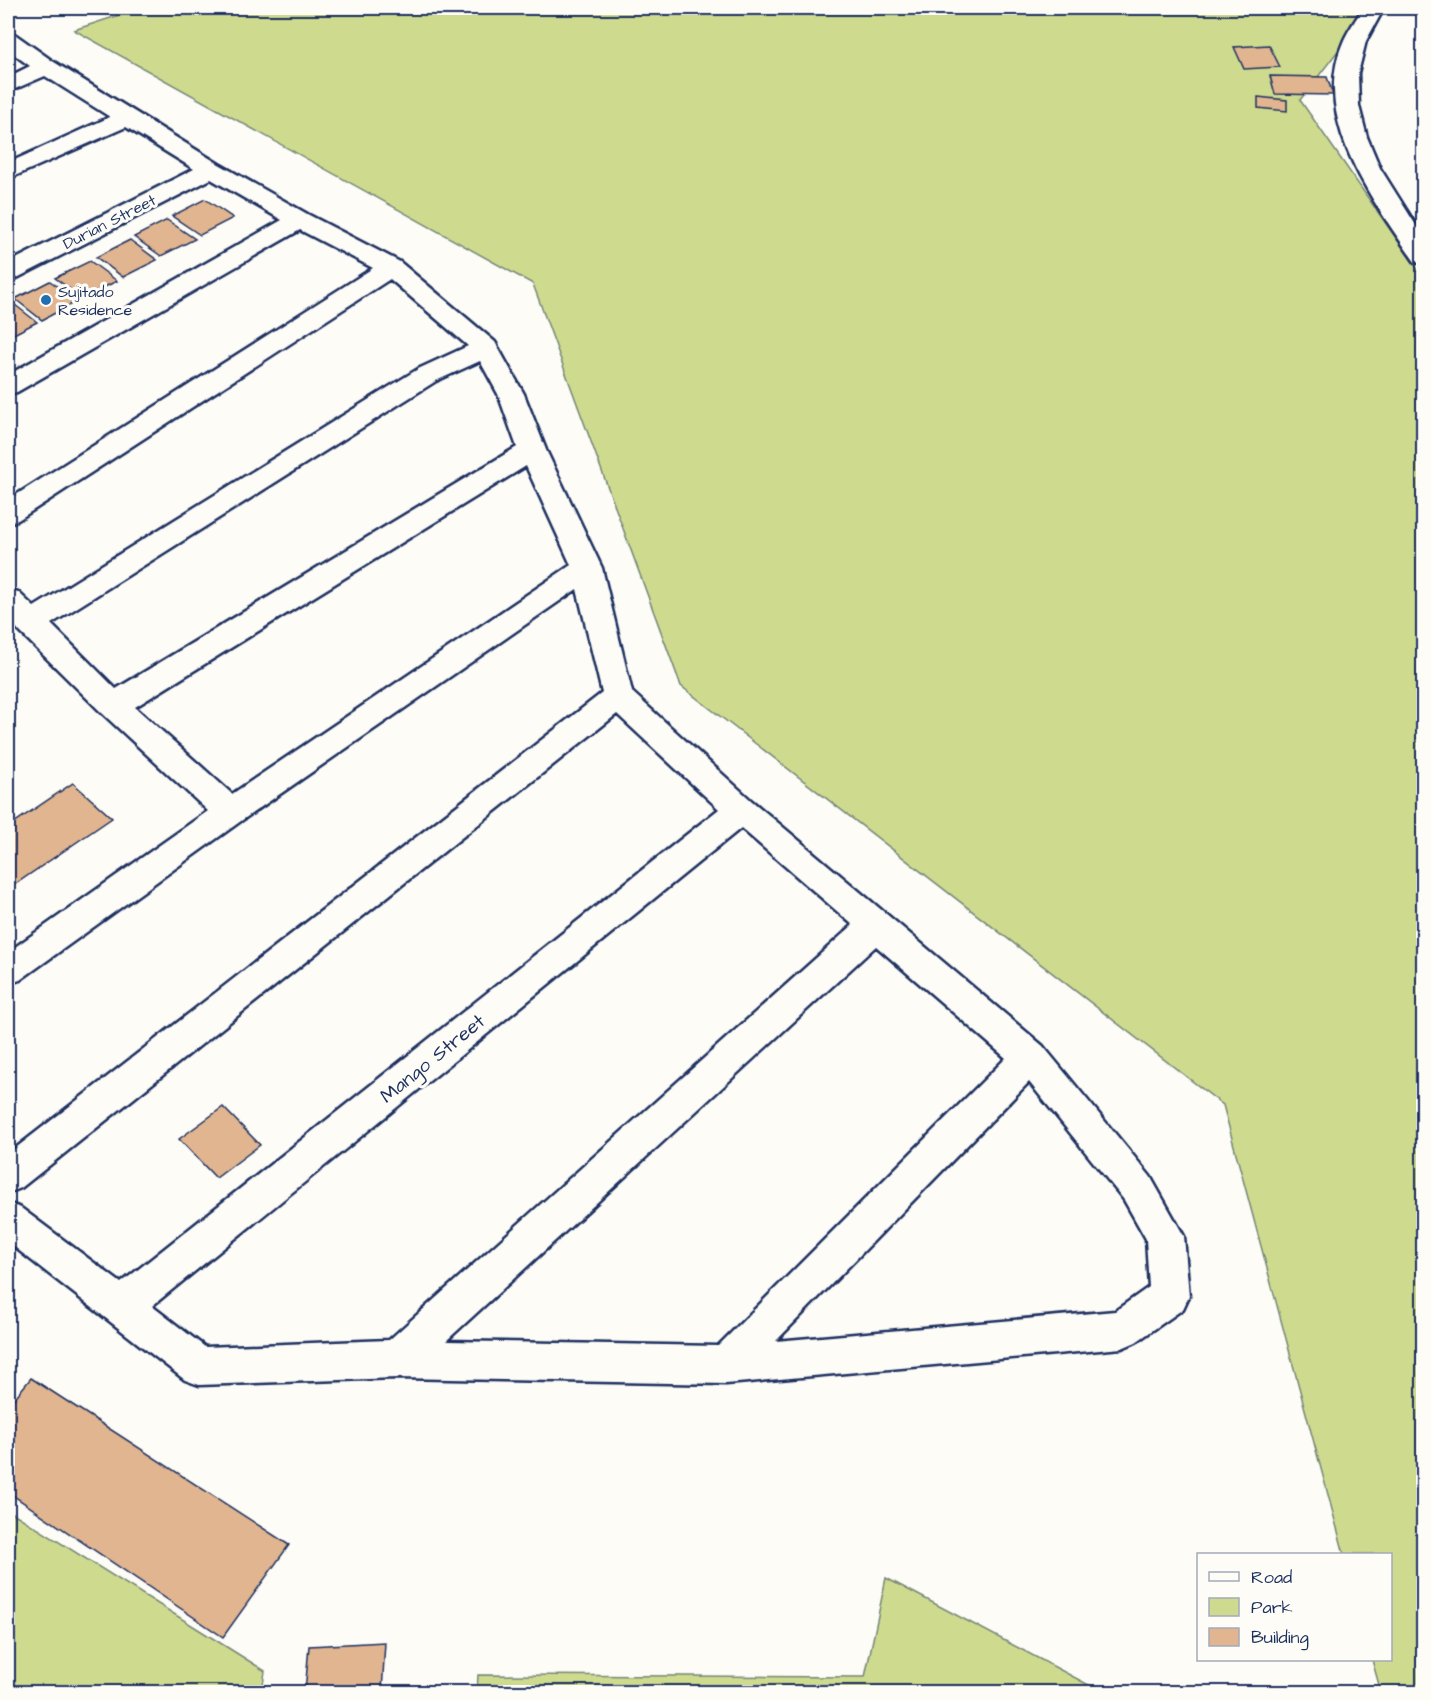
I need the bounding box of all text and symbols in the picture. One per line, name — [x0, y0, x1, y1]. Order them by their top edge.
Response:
street label: Durian Street — [59, 189, 160, 255]
place label: Sujitado Residence — [58, 281, 133, 321]
marker: Sujitado Residence — [39, 293, 53, 307]
street label: Mango Street — [374, 1008, 492, 1111]
legend — [1197, 1553, 1392, 1661]
text: Road — [1251, 1565, 1292, 1590]
text: Park — [1251, 1595, 1293, 1620]
text: Building — [1251, 1625, 1309, 1651]

